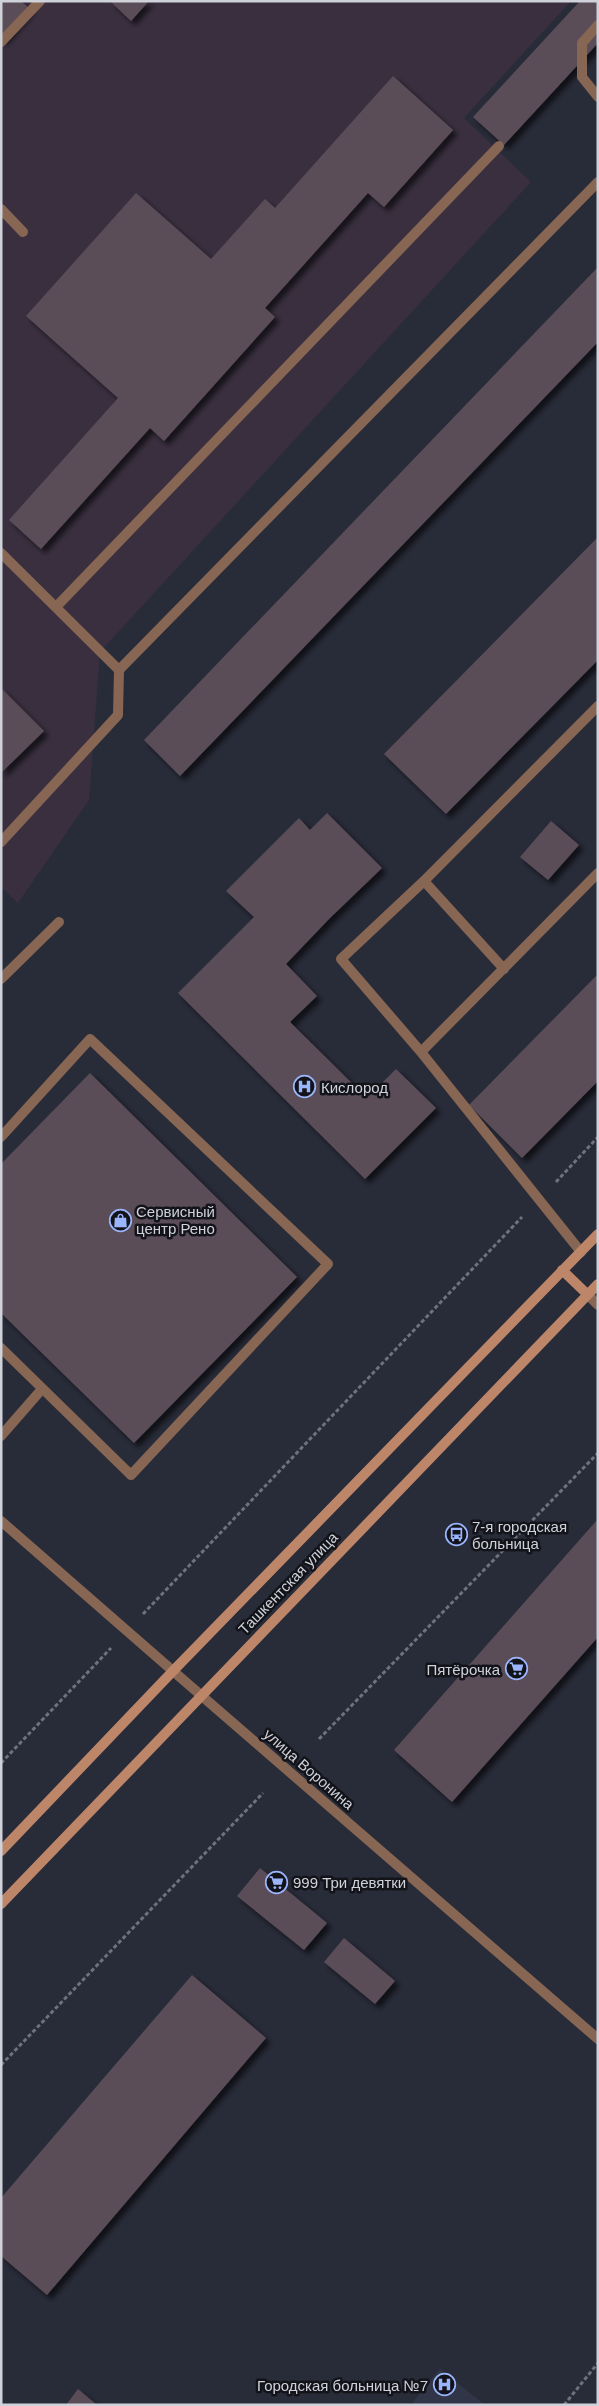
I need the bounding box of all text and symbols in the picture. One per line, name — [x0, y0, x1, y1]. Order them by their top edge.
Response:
hospital icon: Кислород — [293, 1075, 317, 1099]
place label: Кислород — [321, 1079, 388, 1096]
place label: Сервисный центр Рено — [136, 1203, 215, 1237]
shop icon: Сервисный центр Рено — [108, 1208, 132, 1232]
place label: 7-я городская больница — [472, 1518, 567, 1552]
bus stop icon: 7-я городская больница — [444, 1523, 468, 1547]
street label: Ташкентская улица — [235, 1528, 342, 1638]
supermarket icon: Пятёрочка — [504, 1657, 528, 1681]
place label: Пятёрочка — [426, 1661, 501, 1678]
street label: улица Воронина — [261, 1725, 358, 1813]
supermarket icon: 999 Три девятки — [265, 1870, 289, 1894]
place label: 999 Три девятки — [293, 1874, 406, 1891]
hospital icon: Городская больница №7 — [432, 2373, 456, 2397]
place label: Городская больница №7 — [257, 2377, 428, 2394]

